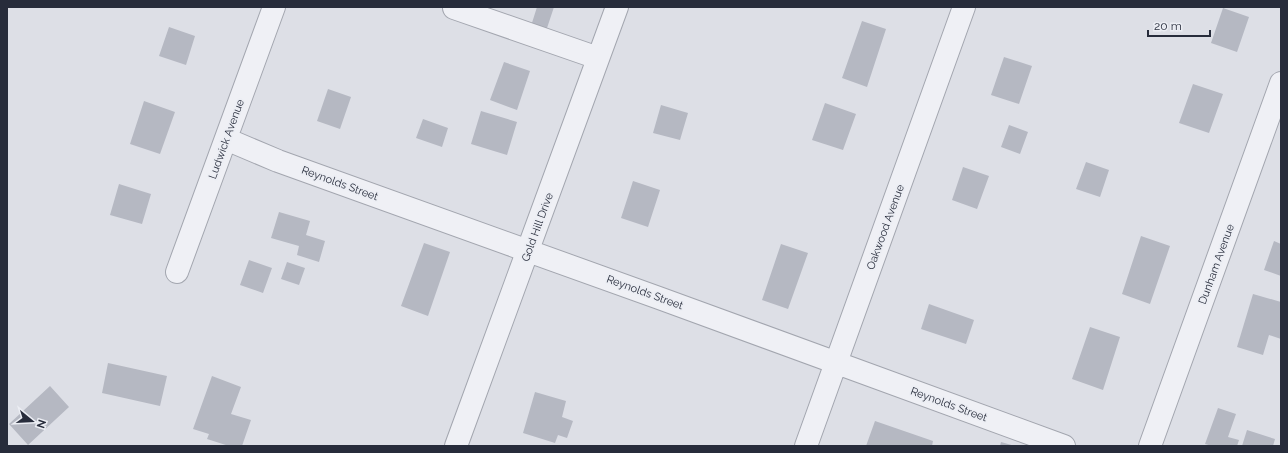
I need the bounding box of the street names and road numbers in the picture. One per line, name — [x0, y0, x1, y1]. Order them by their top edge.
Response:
street label: Ludwick Avenue — [206, 97, 247, 181]
street label: Reynolds Street — [300, 164, 380, 203]
street label: Oakwood Avenue — [864, 182, 907, 272]
street label: Gold Hill Drive — [519, 190, 556, 263]
street label: Dunham Avenue — [1196, 222, 1237, 306]
street label: Reynolds Street — [605, 273, 685, 312]
street label: Reynolds Street — [909, 385, 989, 424]

